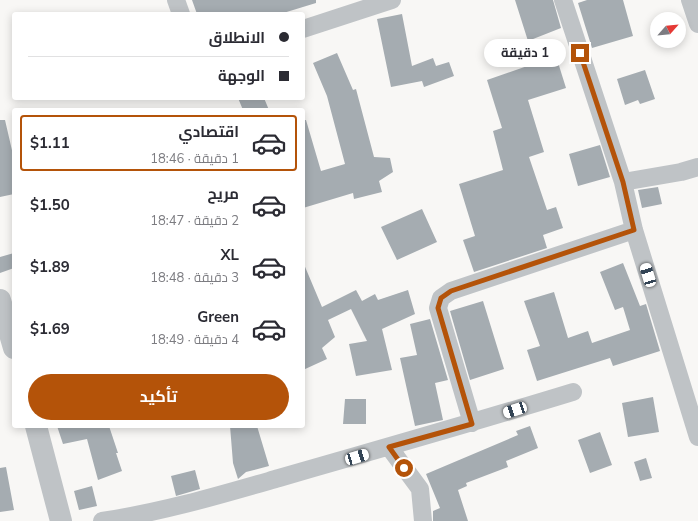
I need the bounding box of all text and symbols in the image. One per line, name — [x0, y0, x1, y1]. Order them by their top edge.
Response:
north arrow — [650, 12, 686, 48]
map controls — [650, 12, 686, 48]
text: الانطلاق — [209, 28, 265, 48]
callout: 1 دقيقة — [484, 39, 566, 67]
text: 1 دقيقة — [501, 44, 549, 62]
route end — [571, 44, 589, 62]
text: الوجهة — [218, 66, 265, 86]
text: اقتصادي — [179, 122, 239, 142]
icon: car — [251, 125, 287, 161]
text: $1.11 — [30, 133, 70, 153]
text: 1 دقيقة · 18:46 — [150, 150, 239, 168]
text: مريح — [207, 184, 239, 204]
icon: car — [251, 187, 287, 223]
text: $1.50 — [30, 195, 70, 215]
text: 2 دقيقة · 18:47 — [150, 212, 239, 230]
text: XL — [220, 245, 239, 265]
icon: car — [251, 249, 287, 285]
text: $1.89 — [30, 257, 70, 277]
car — [639, 262, 657, 288]
text: 3 دقيقة · 18:48 — [150, 269, 239, 287]
text: Green — [197, 307, 239, 327]
icon: car — [251, 311, 287, 347]
text: $1.69 — [30, 319, 70, 339]
text: 4 دقيقة · 18:49 — [150, 331, 239, 349]
button: تأكيد — [28, 374, 289, 420]
car — [502, 401, 528, 419]
car — [344, 448, 370, 466]
route start — [395, 459, 413, 477]

